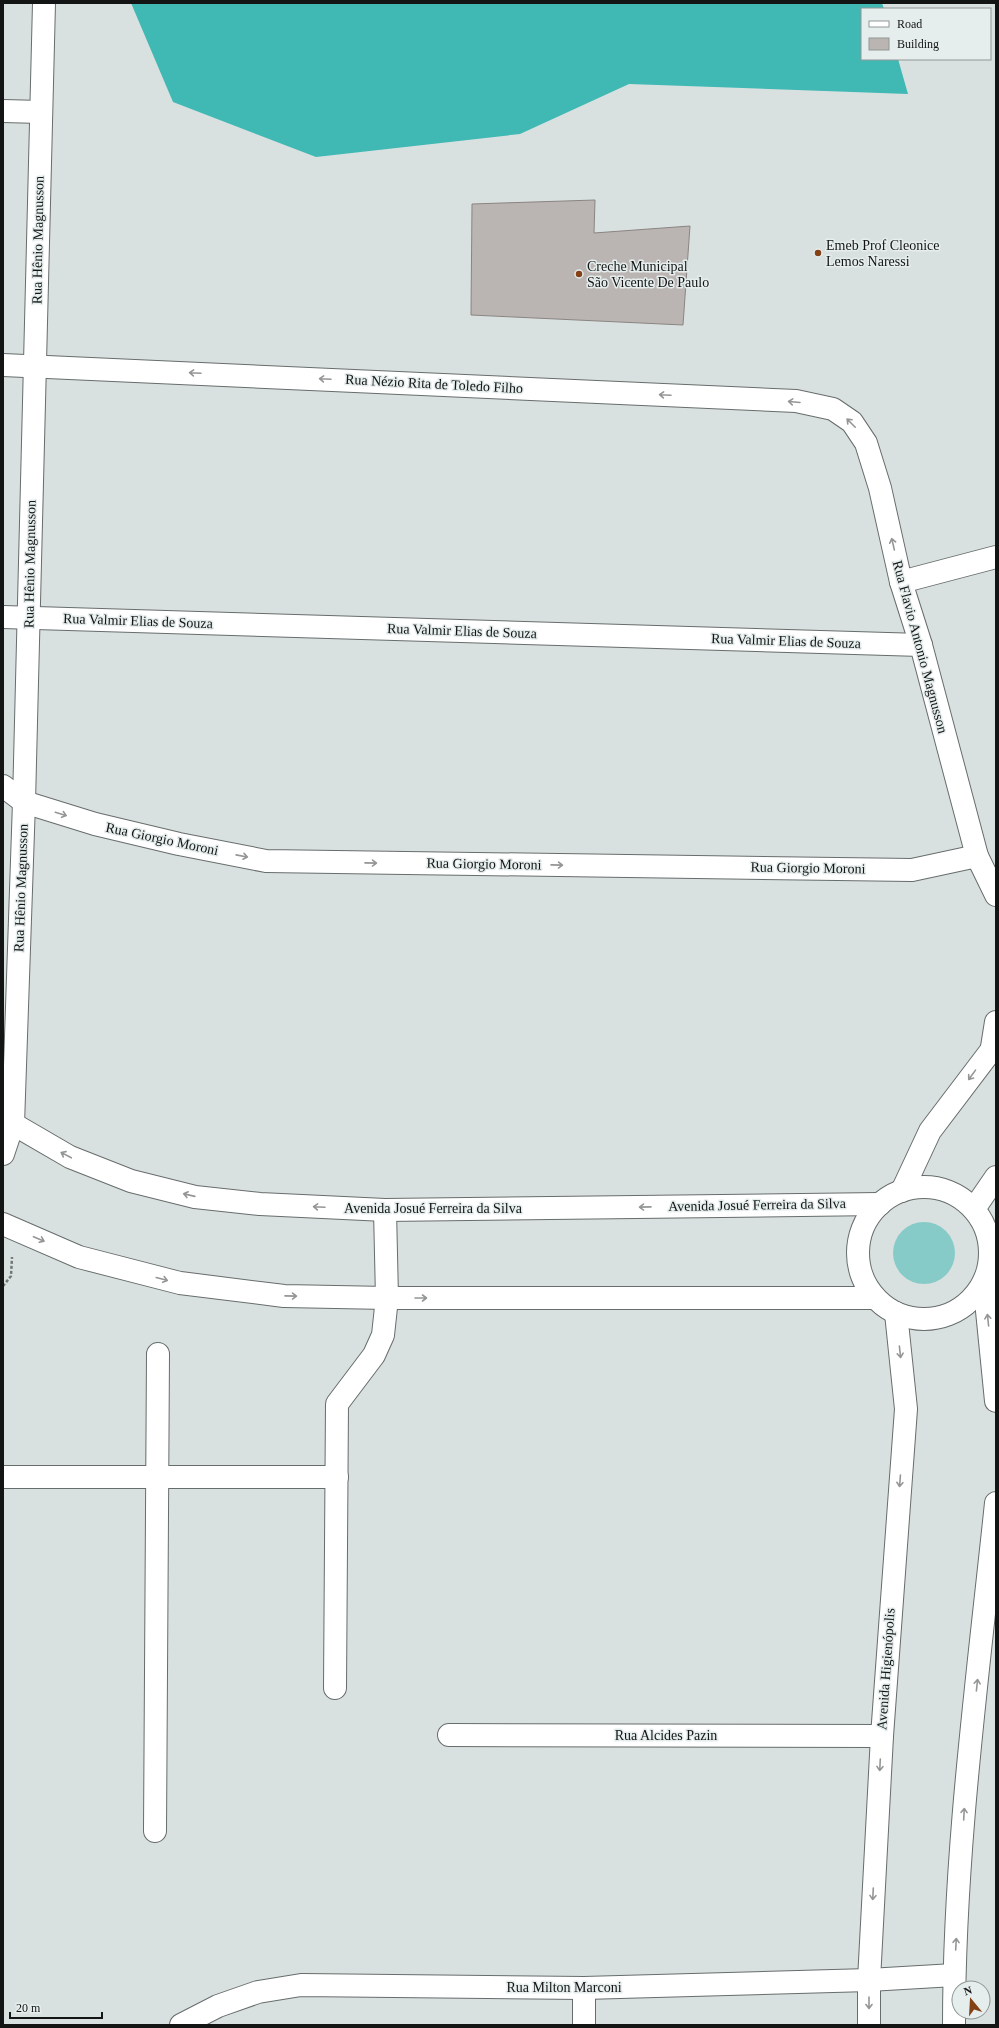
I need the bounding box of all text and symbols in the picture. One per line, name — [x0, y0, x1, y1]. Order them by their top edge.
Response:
legend — [861, 8, 991, 60]
text: Road — [897, 17, 922, 31]
text: Building — [897, 37, 939, 51]
street label: Rua Hênio Magnusson — [29, 176, 47, 304]
place label: Emeb Prof Cleonice Lemos Naressi — [826, 238, 940, 269]
marker: Emeb Prof Cleonice Lemos Naressi — [813, 248, 823, 258]
place label: Creche Municipal São Vicente De Paulo — [587, 259, 709, 290]
marker: Creche Municipal São Vicente De Paulo — [574, 269, 584, 279]
one-way arrow — [189, 369, 202, 376]
street label: Rua Nézio Rita de Toledo Filho — [345, 372, 523, 396]
one-way arrow — [319, 375, 332, 383]
one-way arrow — [659, 391, 672, 399]
one-way arrow — [788, 398, 801, 405]
one-way arrow — [846, 418, 856, 428]
street label: Rua Hênio Magnusson — [21, 500, 39, 628]
one-way arrow — [888, 538, 896, 551]
street label: Rua Flavio Antonio Magnusson — [890, 559, 950, 735]
street label: Rua Valmir Elias de Souza — [63, 611, 214, 631]
street label: Rua Valmir Elias de Souza — [387, 621, 538, 641]
street label: Rua Valmir Elias de Souza — [711, 631, 862, 651]
one-way arrow — [54, 811, 67, 818]
street label: Rua Giorgio Moroni — [104, 820, 220, 858]
street label: Rua Hênio Magnusson — [11, 824, 31, 952]
one-way arrow — [235, 853, 248, 861]
street label: Rua Giorgio Moroni — [426, 855, 542, 873]
one-way arrow — [364, 859, 377, 866]
street label: Rua Giorgio Moroni — [750, 859, 866, 877]
one-way arrow — [550, 861, 563, 869]
one-way arrow — [968, 1069, 976, 1080]
one-way arrow — [61, 1150, 73, 1158]
one-way arrow — [183, 1191, 196, 1199]
street label: Avenida Josué Ferreira da Silva — [668, 1196, 847, 1214]
street label: Avenida Josué Ferreira da Silva — [344, 1201, 523, 1216]
one-way arrow — [313, 1203, 326, 1211]
one-way arrow — [639, 1203, 652, 1211]
one-way arrow — [32, 1236, 44, 1244]
one-way arrow — [156, 1275, 169, 1283]
one-way arrow — [284, 1292, 297, 1300]
one-way arrow — [414, 1294, 427, 1302]
one-way arrow — [985, 1314, 992, 1327]
one-way arrow — [896, 1345, 903, 1358]
one-way arrow — [897, 1474, 904, 1487]
street label: Avenida Higienópolis — [874, 1608, 898, 1730]
one-way arrow — [973, 1679, 981, 1692]
street label: Rua Alcides Pazin — [615, 1728, 717, 1743]
one-way arrow — [876, 1758, 884, 1771]
one-way arrow — [961, 1808, 968, 1821]
one-way arrow — [870, 1887, 877, 1900]
one-way arrow — [953, 1938, 960, 1951]
street label: Rua Milton Marconi — [506, 1980, 622, 1995]
north arrow — [951, 1980, 991, 2020]
text: N — [962, 1984, 974, 1997]
scale bar — [10, 1994, 102, 2020]
one-way arrow — [865, 1996, 873, 2009]
text: 20 m — [16, 2001, 41, 2015]

